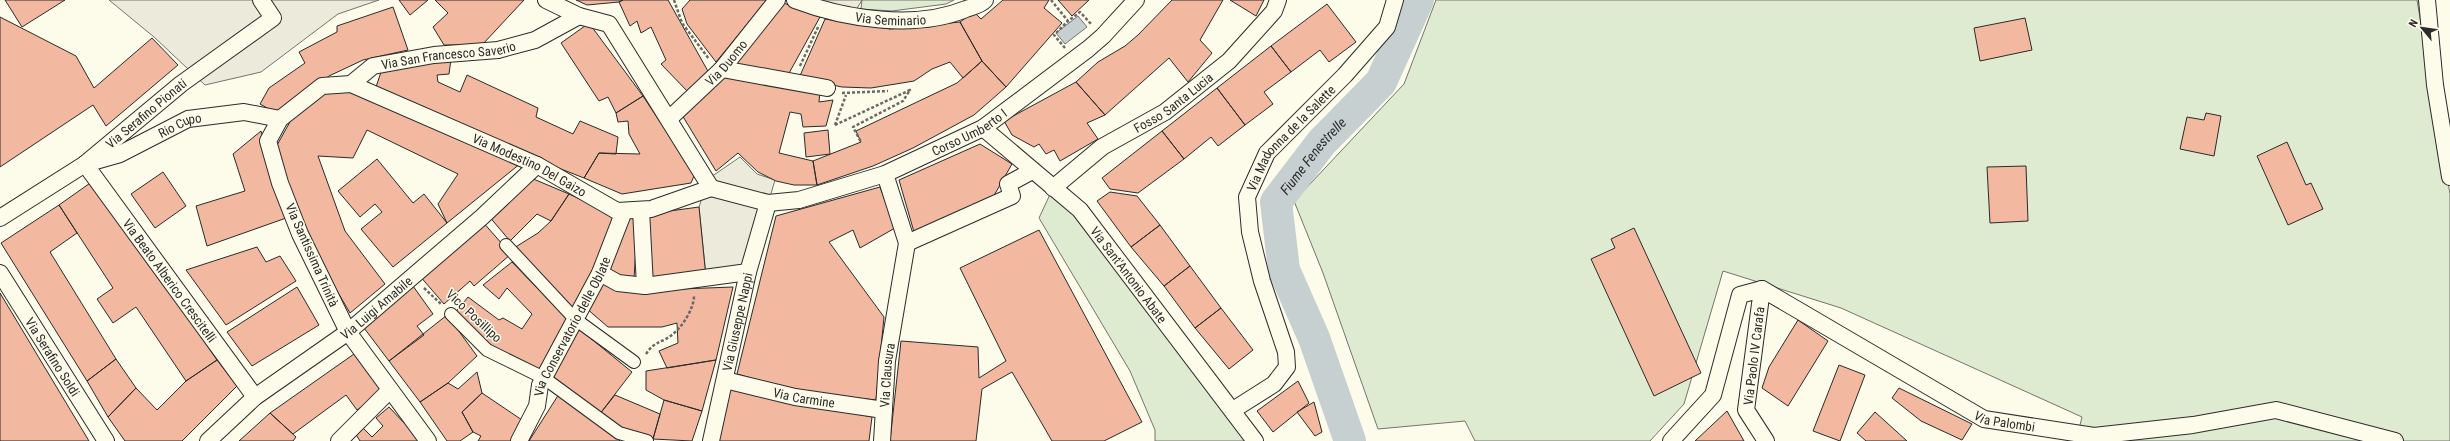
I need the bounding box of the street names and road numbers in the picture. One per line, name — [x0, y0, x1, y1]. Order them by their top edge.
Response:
street label: Via Seminario — [854, 9, 927, 28]
street label: Via Duomo — [702, 36, 750, 89]
street label: Via San Francesco Saverio — [380, 38, 517, 72]
street label: Fosso Santa Lucia — [1131, 69, 1216, 135]
street label: Via Serafino Pionati — [102, 75, 189, 151]
street label: Via Madonna de la Salette — [1243, 82, 1338, 193]
street label: Corso Umberto I — [929, 105, 1010, 159]
street label: Rio Cupo — [156, 110, 202, 141]
street label: Via Modestino Del Gaizo — [470, 130, 589, 199]
street label: Via Santissima Trinità — [282, 201, 342, 309]
street label: Via Beato Alberico Crescitelli — [120, 216, 220, 345]
street label: Via Sant'Antonio Abate — [1088, 223, 1170, 326]
street label: Via Conservatorio delle Oblate — [531, 254, 613, 397]
street label: Via Giuseppe Nappi — [719, 271, 755, 373]
street label: Via Luigi Amabile — [338, 273, 415, 342]
street label: Vico Posillipo — [443, 287, 505, 345]
street label: Via Paolo IV Carafa — [1741, 306, 1767, 406]
street label: Via Serafino Soldi — [22, 315, 83, 399]
street label: Via Clausura — [877, 342, 897, 408]
street label: Via Carmine — [772, 384, 836, 410]
street label: Via Palombi — [1972, 407, 2036, 434]

